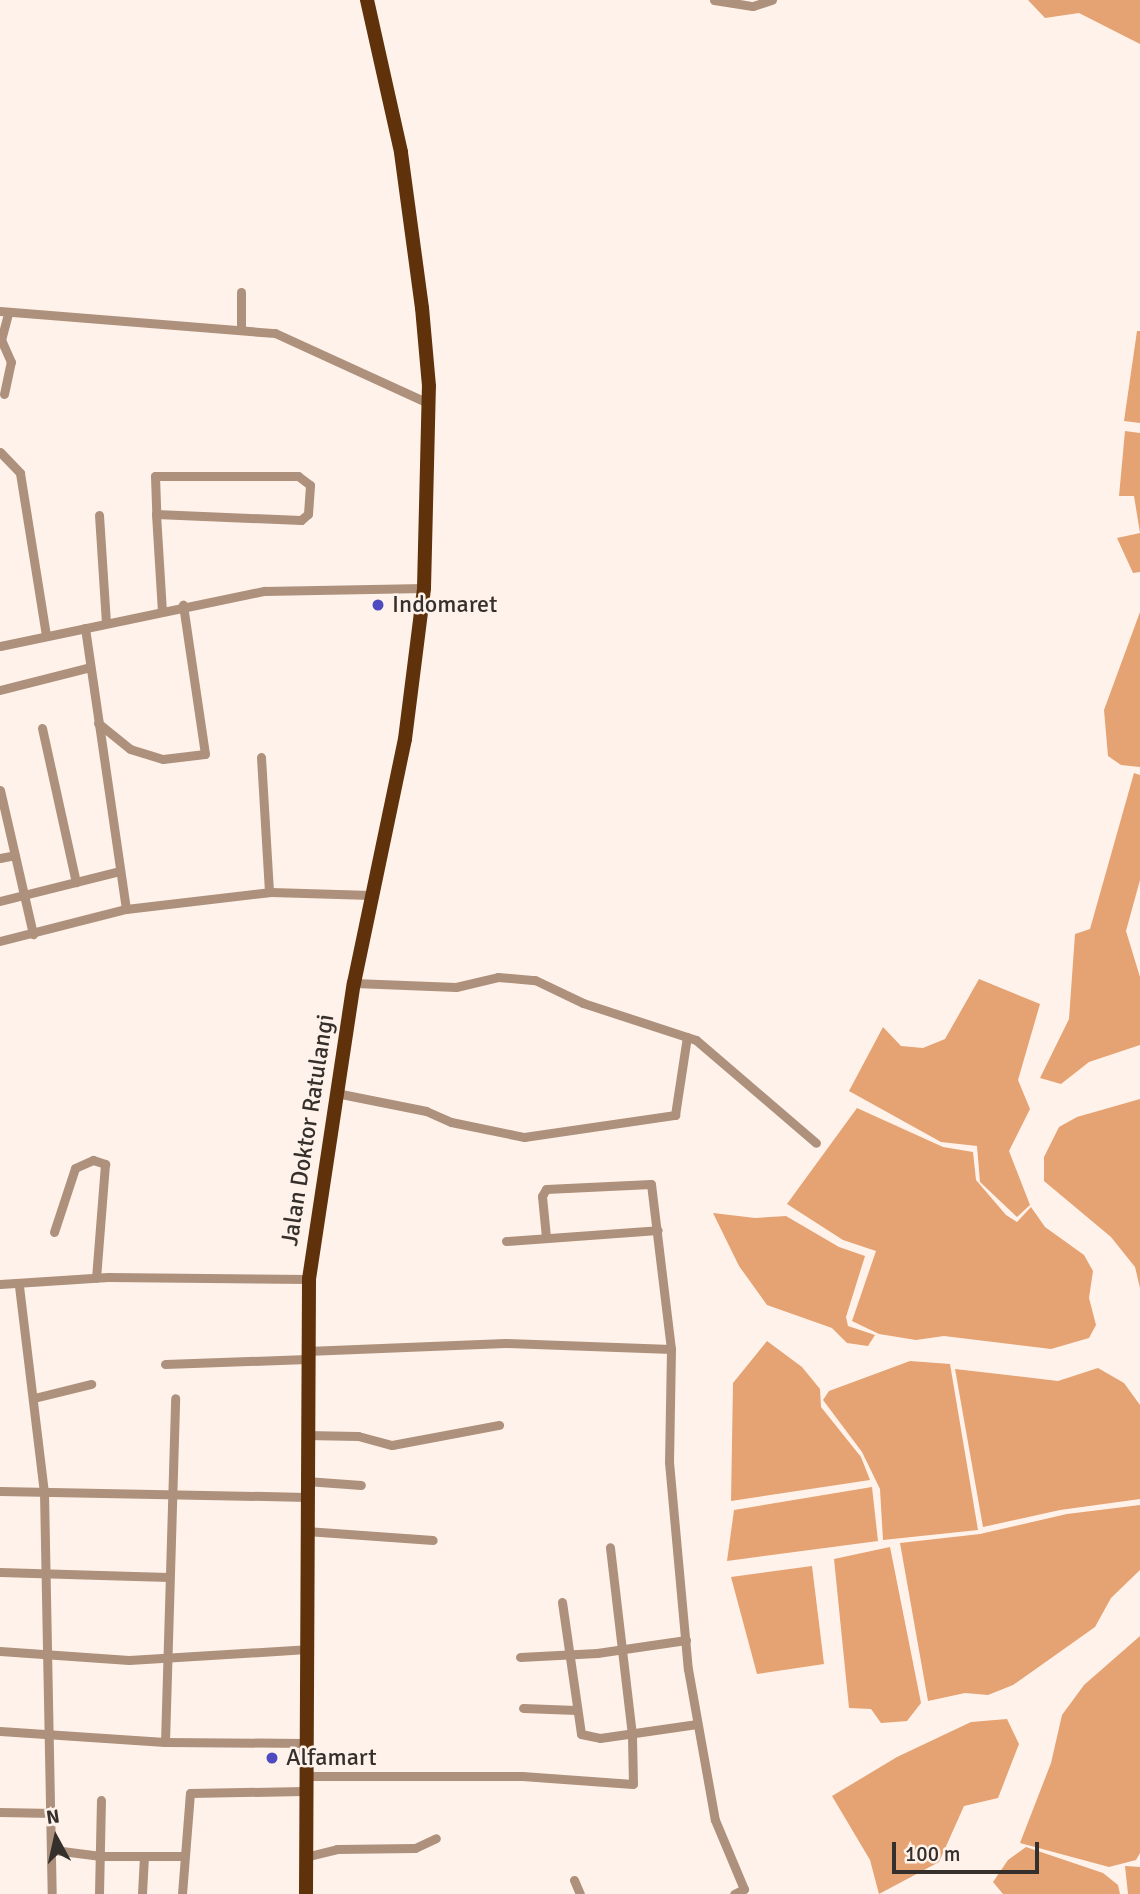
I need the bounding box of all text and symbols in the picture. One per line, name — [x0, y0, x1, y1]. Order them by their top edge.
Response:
place label: Indomaret — [392, 591, 497, 619]
marker: Indomaret — [370, 597, 386, 613]
street label: Jalan Doktor Ratulangi — [275, 1012, 341, 1248]
place label: Alfamart — [286, 1744, 377, 1772]
marker: Alfamart — [264, 1750, 280, 1766]
north arrow — [21, 1803, 91, 1873]
text: N — [45, 1804, 61, 1830]
scale bar — [895, 1828, 1042, 1872]
text: 100 m — [905, 1841, 960, 1867]

